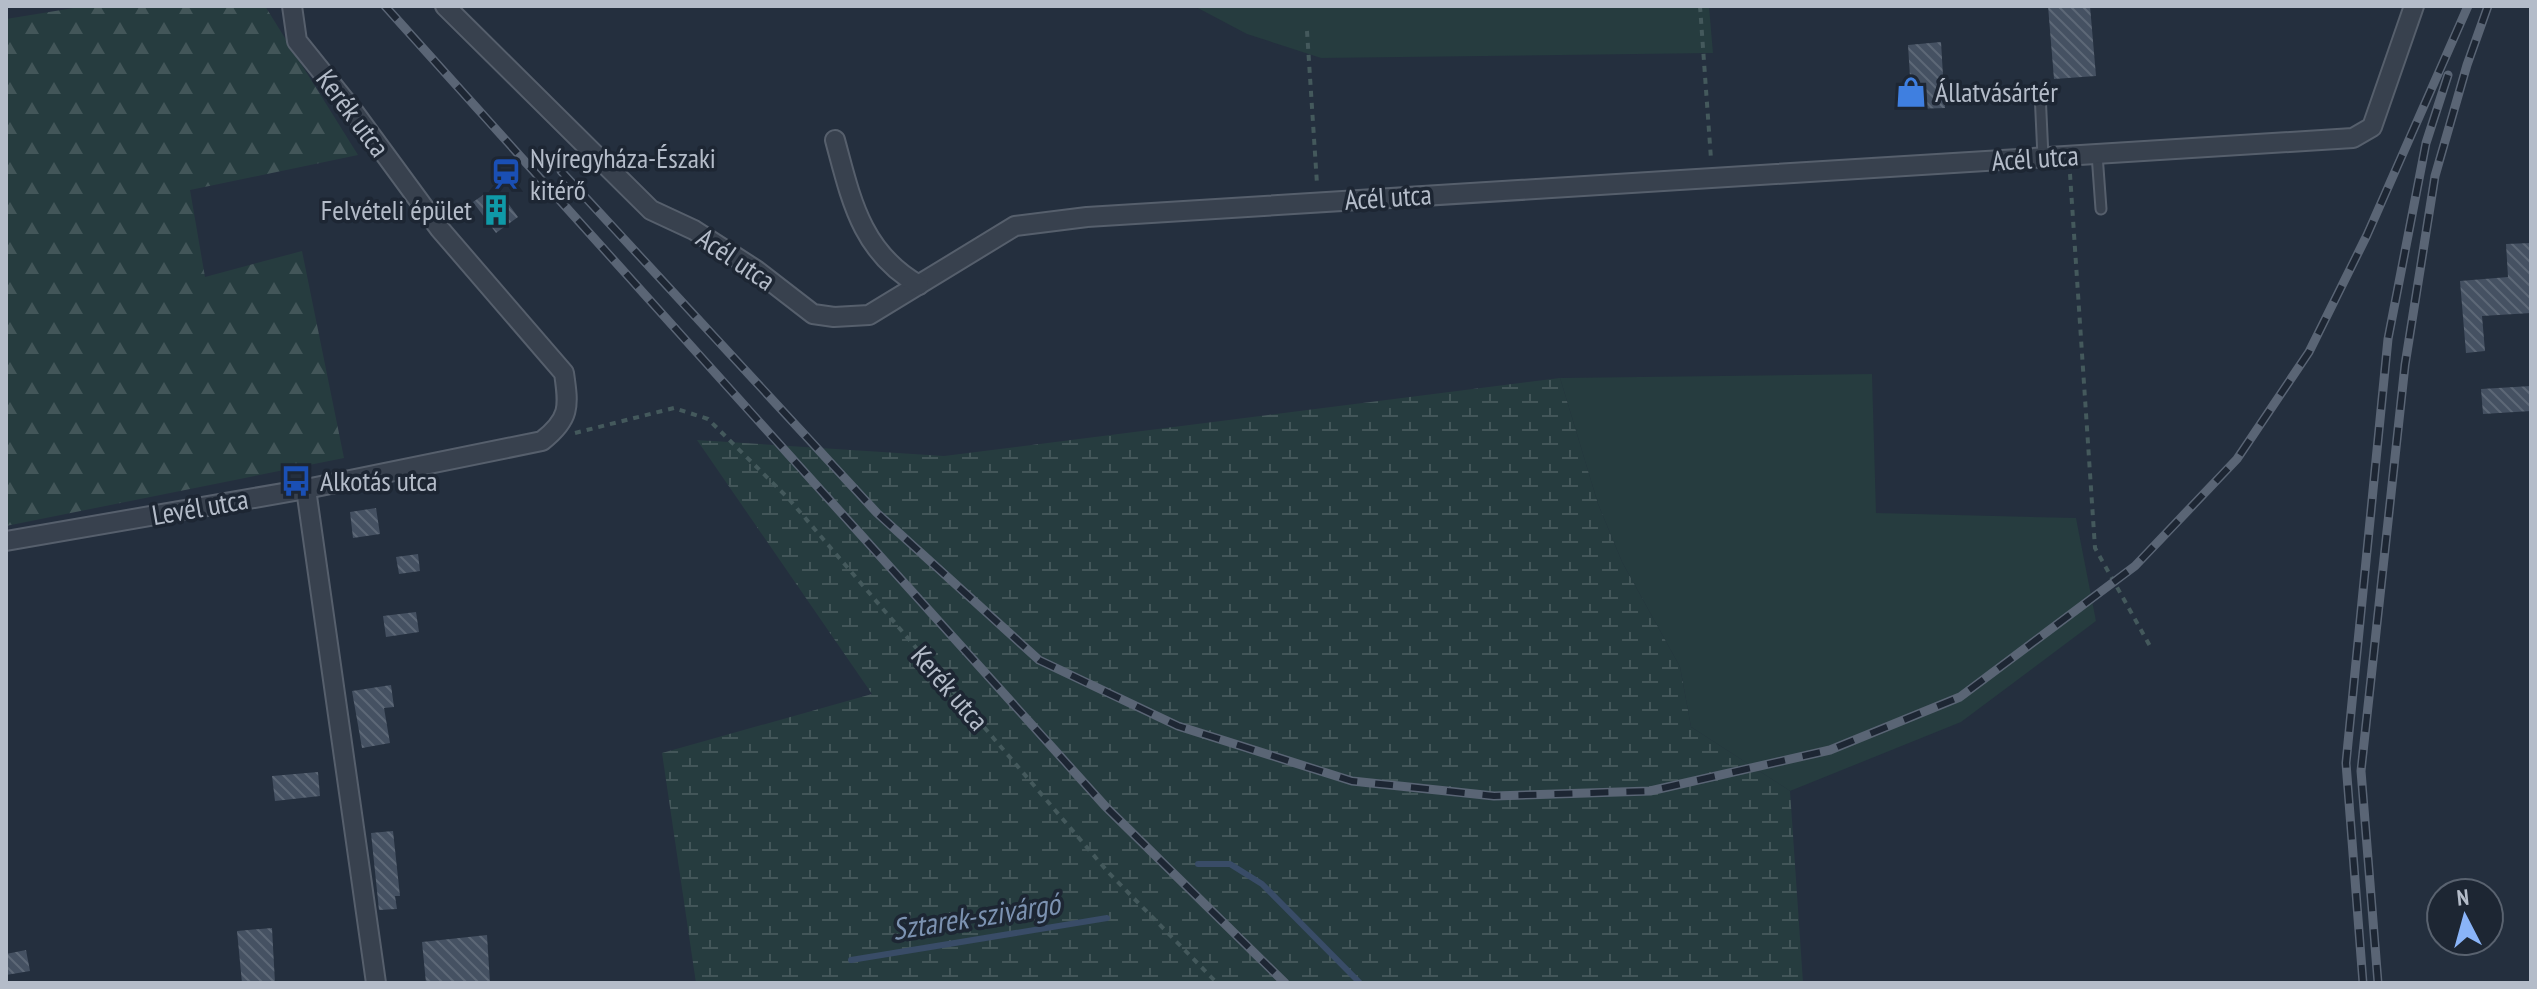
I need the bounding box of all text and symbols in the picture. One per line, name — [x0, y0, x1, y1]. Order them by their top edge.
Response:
street label: Kerék utca — [308, 61, 398, 164]
place label: Állatvásártér — [1935, 73, 2058, 110]
shop icon: Állatvásártér — [1894, 75, 1928, 109]
street label: Acél utca — [1990, 136, 2080, 179]
place label: Nyíregyháza-Északi kitérő — [530, 139, 716, 208]
station icon: Nyíregyháza-Északi kitérő — [489, 157, 523, 191]
street label: Acél utca — [1343, 175, 1433, 218]
place label: Felvételi épület — [321, 191, 472, 228]
building icon: Felvételi épület — [479, 193, 513, 227]
street label: Acél utca — [690, 219, 783, 298]
place label: Alkotás utca — [320, 462, 438, 499]
bus stop icon: Alkotás utca — [279, 464, 313, 498]
street label: Levél utca — [149, 480, 251, 533]
street label: Kerék utca — [903, 638, 997, 738]
north arrow — [2425, 877, 2505, 957]
water label: Sztarek-szivárgó — [889, 883, 1064, 948]
text: N — [2456, 883, 2470, 912]

